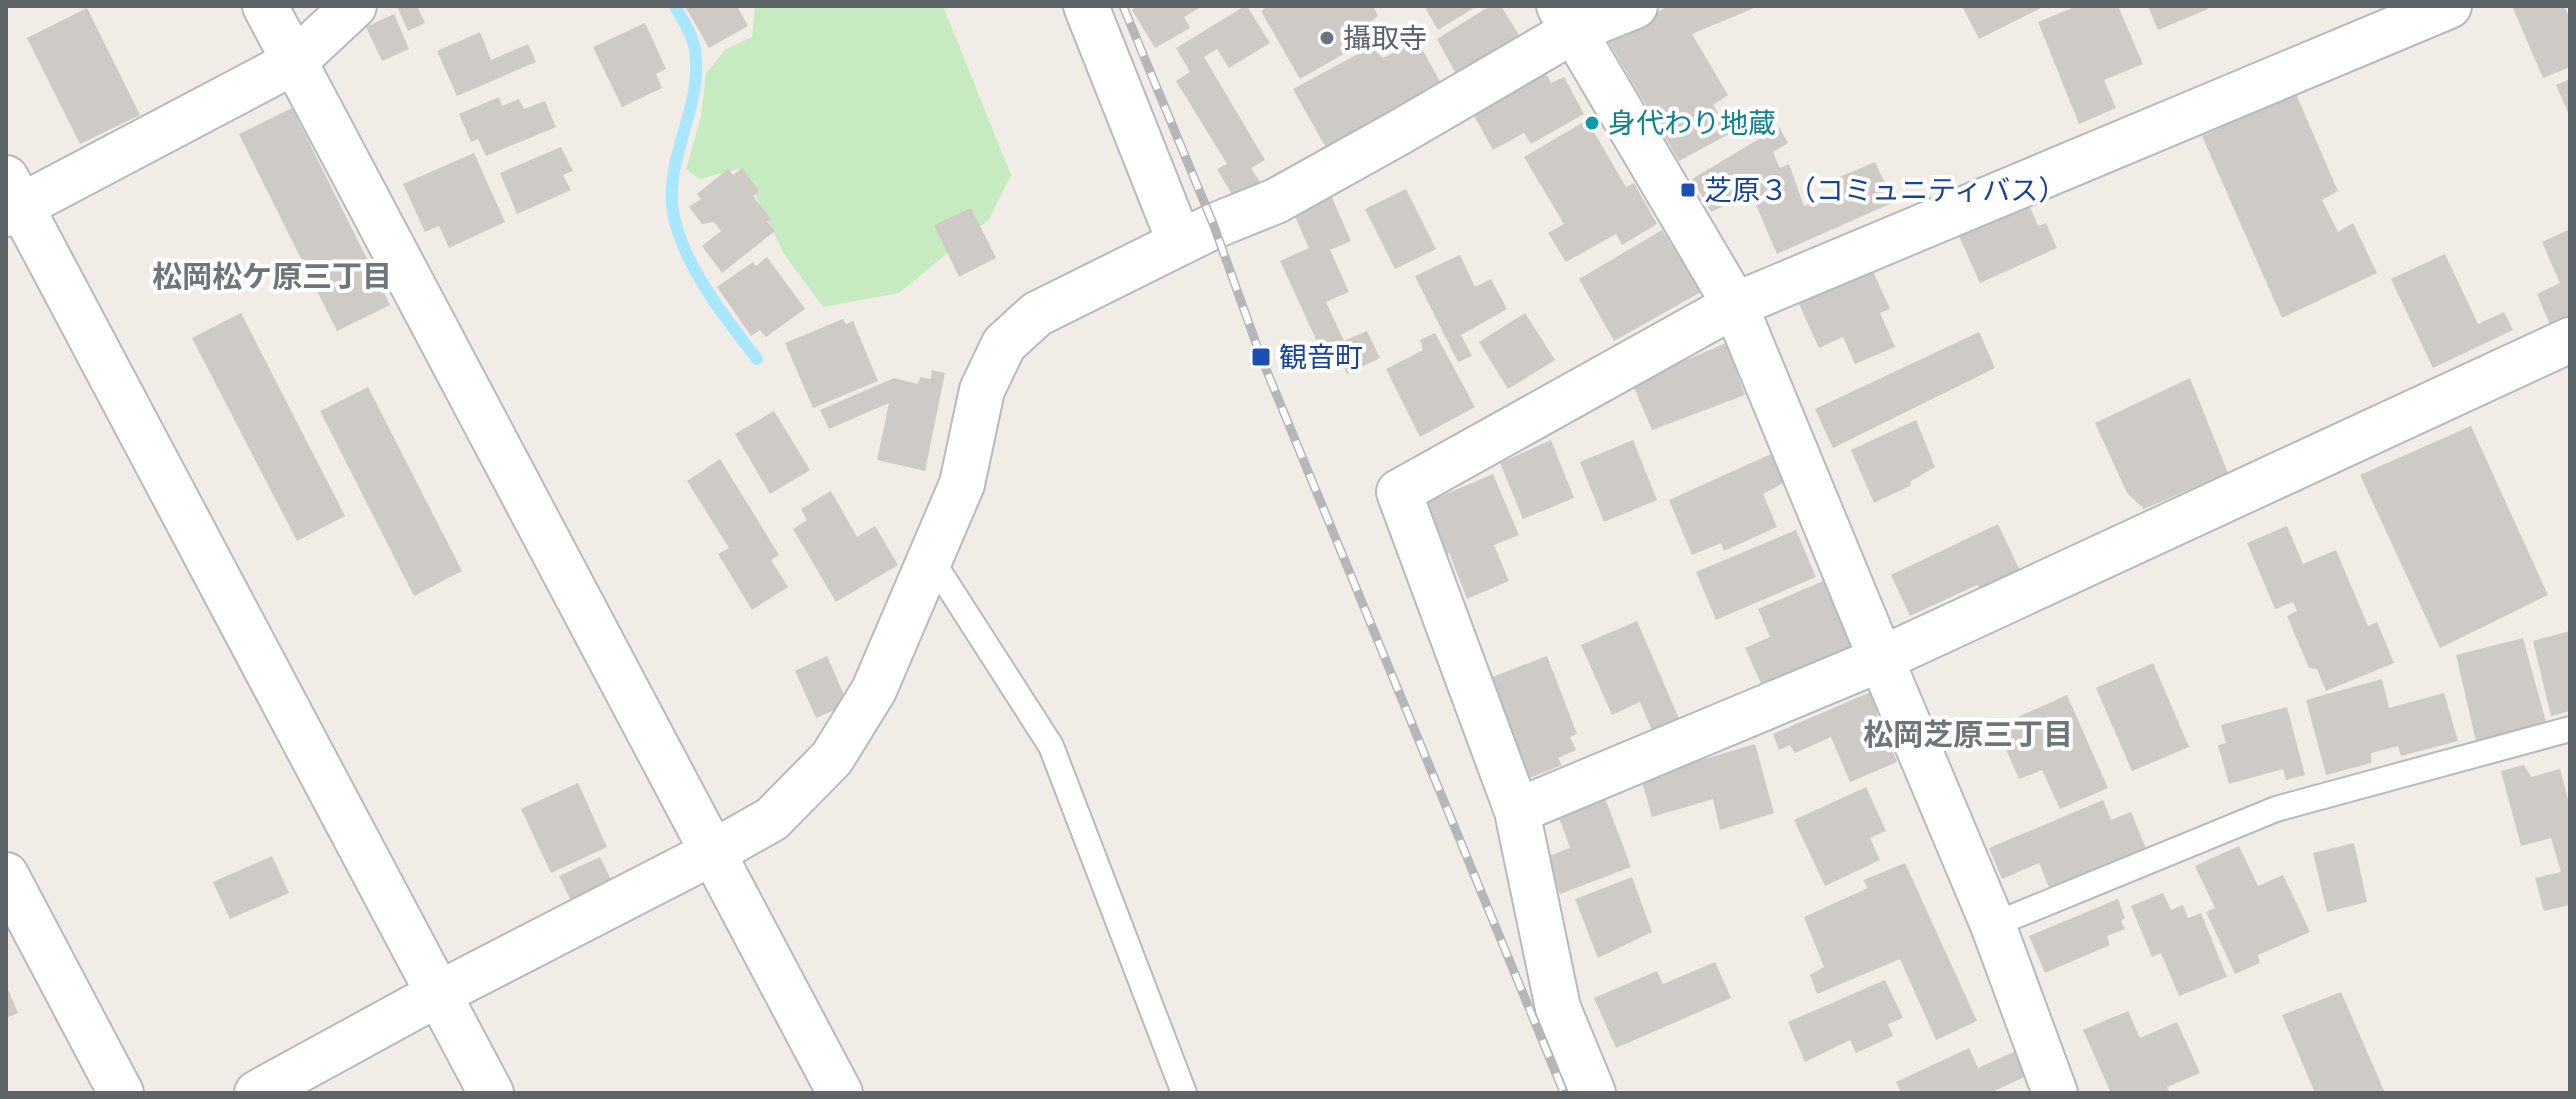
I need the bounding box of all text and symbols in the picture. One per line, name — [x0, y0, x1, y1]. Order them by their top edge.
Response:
place label: 攝取寺 — [1343, 23, 1427, 54]
marker: 攝取寺 — [1318, 29, 1336, 47]
place label: 身代わり地蔵 — [1608, 108, 1776, 139]
marker: 身代わり地蔵 — [1583, 114, 1601, 132]
place label: 芝原３（コミュニティバス） — [1704, 175, 2066, 206]
marker: 芝原３（コミュニティバス） — [1679, 181, 1697, 199]
district label: 松岡松ケ原三丁目 — [152, 260, 392, 293]
place label: 観音町 — [1279, 342, 1363, 373]
marker: 観音町 — [1250, 346, 1272, 368]
district label: 松岡芝原三丁目 — [1863, 718, 2073, 751]

